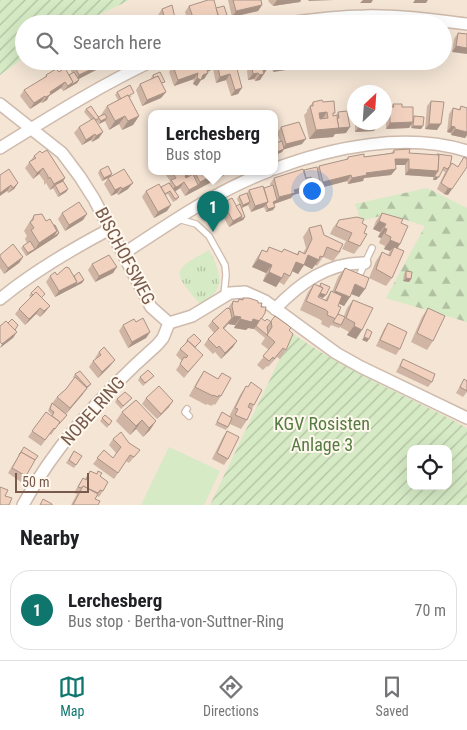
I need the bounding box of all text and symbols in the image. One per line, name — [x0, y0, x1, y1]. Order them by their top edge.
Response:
search box — [15, 15, 452, 70]
icon: search — [33, 29, 61, 57]
text: Search here — [73, 31, 161, 54]
north arrow — [347, 85, 392, 130]
popup — [148, 110, 278, 175]
text: Lerchesberg — [166, 122, 260, 145]
text: Bus stop — [166, 145, 221, 164]
your location — [299, 178, 325, 204]
pin: 1 — [197, 191, 229, 232]
street label: BISCHOFSWEG — [91, 204, 160, 308]
street label: NOBELRING — [56, 372, 129, 449]
park label: KGV Rosisten Anlage 3 — [274, 413, 370, 455]
map controls — [407, 445, 452, 490]
button: locate — [407, 445, 452, 490]
scale bar — [15, 470, 89, 493]
text: 50 m — [22, 474, 50, 490]
text: Nearby — [20, 526, 79, 550]
text: Lerchesberg — [68, 589, 162, 612]
text: 1 — [33, 601, 41, 620]
text: 70 m — [414, 601, 446, 620]
text: Bus stop · Bertha-von-Suttner-Ring — [68, 612, 284, 631]
tab: Map — [58, 673, 86, 719]
tab: Directions — [203, 673, 259, 719]
tab: Saved — [375, 673, 409, 719]

